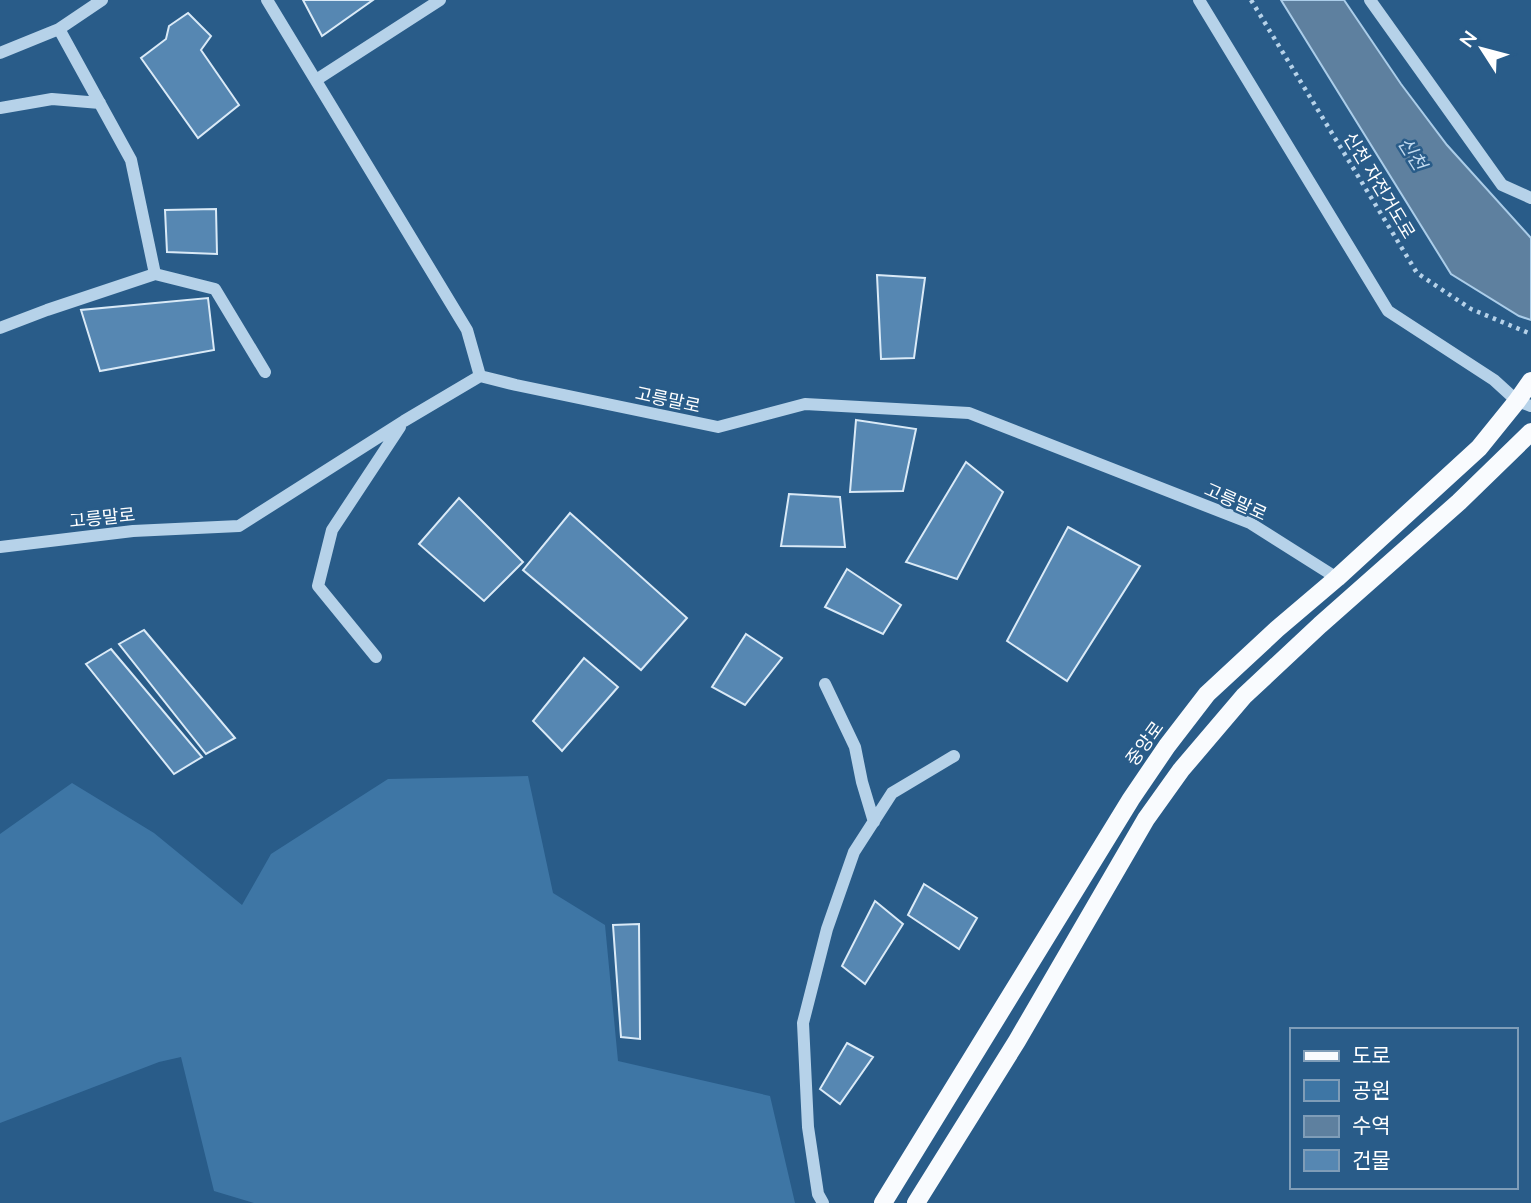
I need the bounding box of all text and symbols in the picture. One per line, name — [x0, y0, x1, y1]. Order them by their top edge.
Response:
north arrow — [1447, 14, 1517, 84]
text: N — [1454, 26, 1481, 51]
street label: 신천 자전거도로 — [1340, 128, 1420, 242]
water label: 신천 — [1394, 132, 1433, 175]
street label: 고릉말로 — [633, 381, 703, 417]
street label: 고릉말로 — [1201, 477, 1271, 525]
street label: 고릉말로 — [68, 503, 136, 531]
street label: 중앙로 — [1120, 716, 1168, 770]
legend — [1290, 1028, 1517, 1189]
text: 도로 — [1352, 1042, 1391, 1067]
text: 공원 — [1352, 1077, 1391, 1102]
text: 수역 — [1352, 1112, 1391, 1137]
text: 건물 — [1352, 1147, 1391, 1172]

